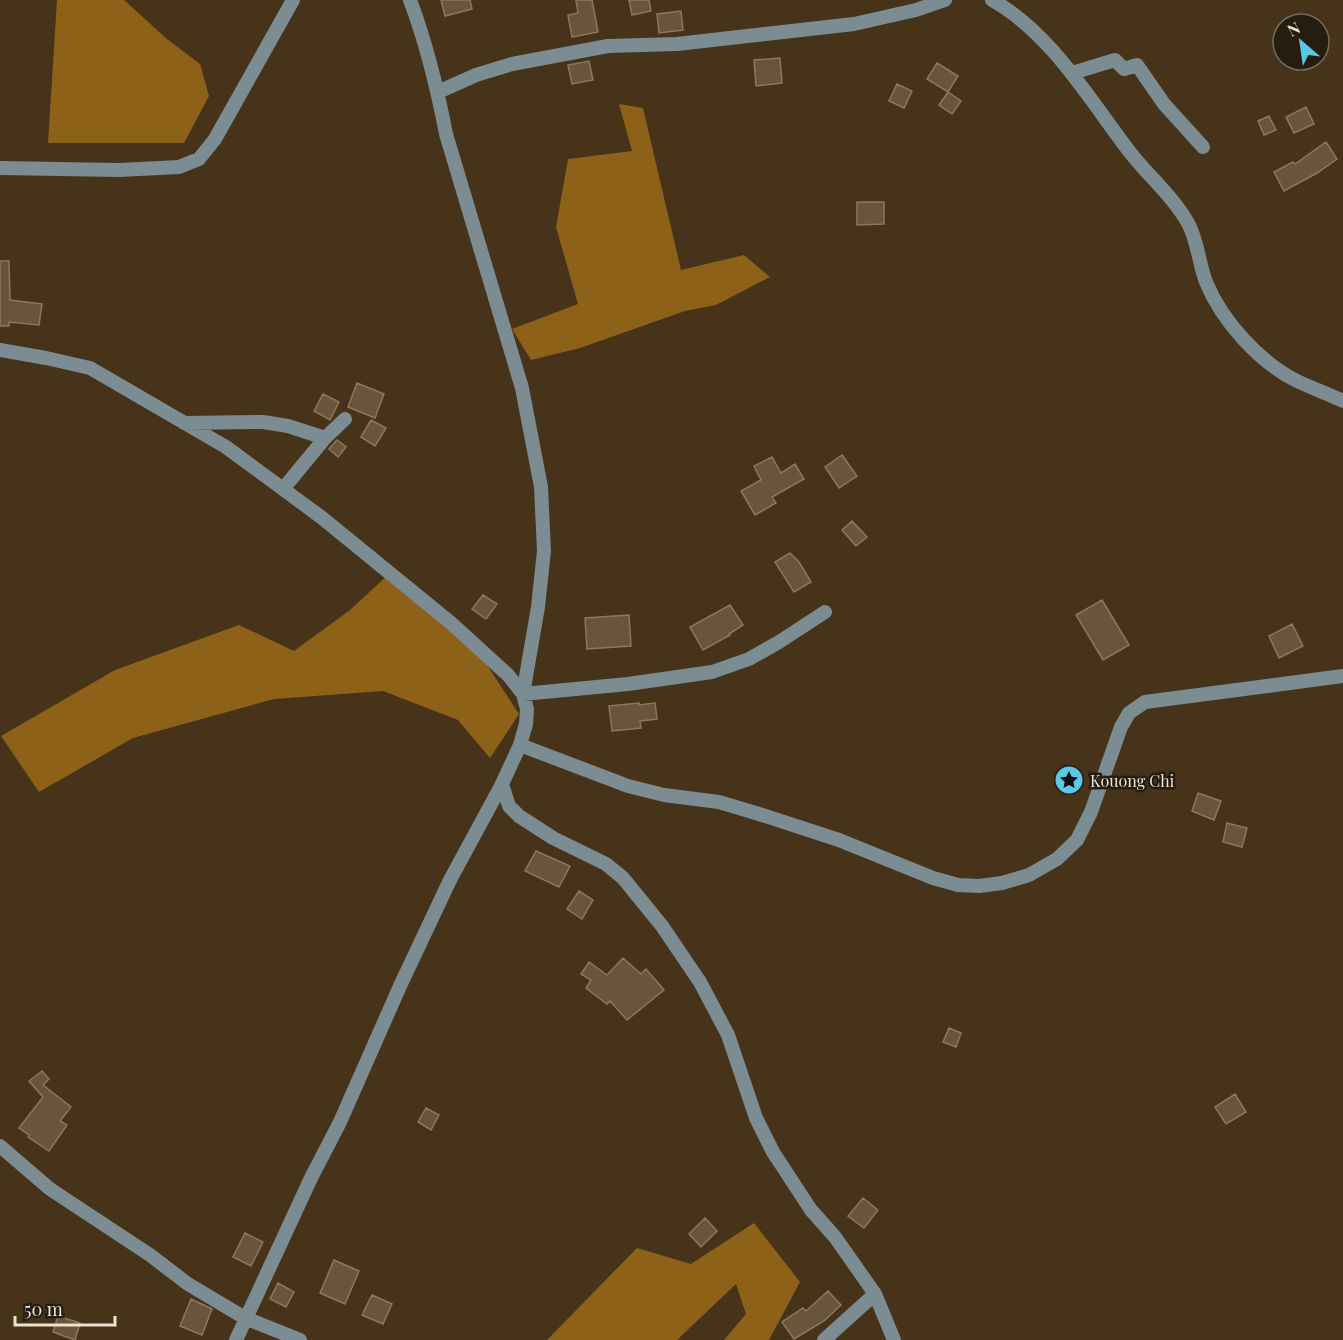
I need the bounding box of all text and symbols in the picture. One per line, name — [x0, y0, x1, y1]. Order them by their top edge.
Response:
north arrow — [1271, 12, 1331, 72]
text: N — [1283, 16, 1304, 40]
place icon: Kouong Chi — [1053, 764, 1085, 796]
place label: Kouong Chi — [1090, 770, 1175, 791]
scale bar — [15, 1289, 116, 1327]
text: 50 m — [24, 1297, 63, 1321]

